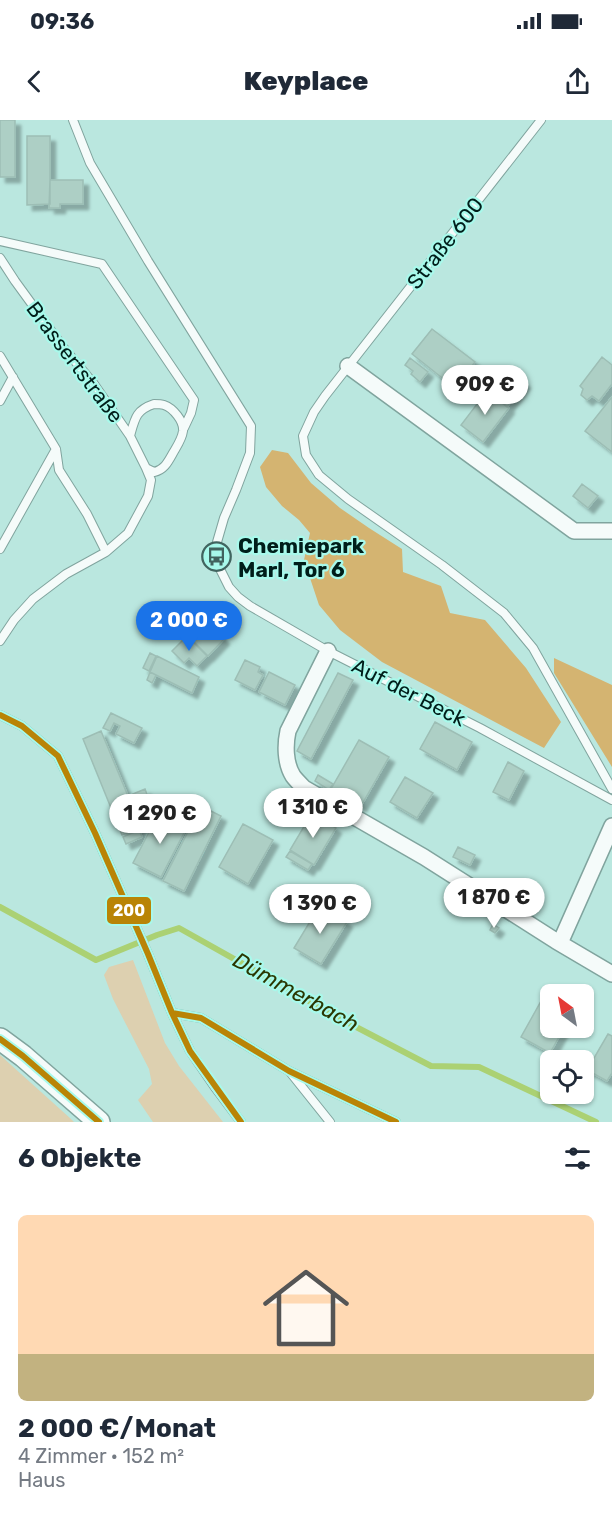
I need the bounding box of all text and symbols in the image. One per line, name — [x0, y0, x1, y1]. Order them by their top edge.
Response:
text: 09:36 — [30, 8, 94, 35]
icon: back — [18, 65, 51, 98]
text: Keyplace — [243, 65, 369, 97]
icon: share — [561, 65, 594, 98]
street label: Straße 600 — [402, 192, 488, 294]
street label: Brassertstraße — [21, 296, 129, 428]
pin: 909 € — [443, 365, 527, 416]
text: 909 € — [455, 372, 515, 396]
place label: Chemiepark Marl, Tor 6 — [238, 533, 365, 582]
bus stop icon: Chemiepark Marl, Tor 6 — [201, 541, 233, 573]
pin: 2 000 € — [134, 601, 244, 652]
text: 2 000 € — [150, 608, 228, 632]
street label: Auf der Beck — [348, 653, 470, 731]
pin: 1 310 € — [258, 788, 368, 839]
pin: 1 290 € — [105, 794, 215, 845]
text: 1 310 € — [278, 795, 348, 819]
text: 1 290 € — [123, 801, 197, 825]
pin: 1 870 € — [439, 878, 549, 929]
pin: 1 390 € — [265, 884, 375, 935]
text: 1 870 € — [458, 885, 530, 909]
text: 1 390 € — [283, 891, 357, 915]
line badge: 200 — [106, 896, 152, 925]
text: 200 — [113, 901, 145, 920]
water label: Dümmerbach — [228, 946, 364, 1038]
north arrow — [540, 984, 594, 1038]
map controls — [540, 984, 594, 1104]
button: locate — [540, 1050, 594, 1104]
icon: filters — [561, 1142, 594, 1175]
text: 6 Objekte — [18, 1143, 142, 1174]
icon: home — [252, 1254, 360, 1362]
text: 2 000 €/Monat — [18, 1413, 216, 1444]
text: 4 Zimmer · 152 m² — [18, 1444, 184, 1468]
text: Haus — [18, 1468, 66, 1492]

